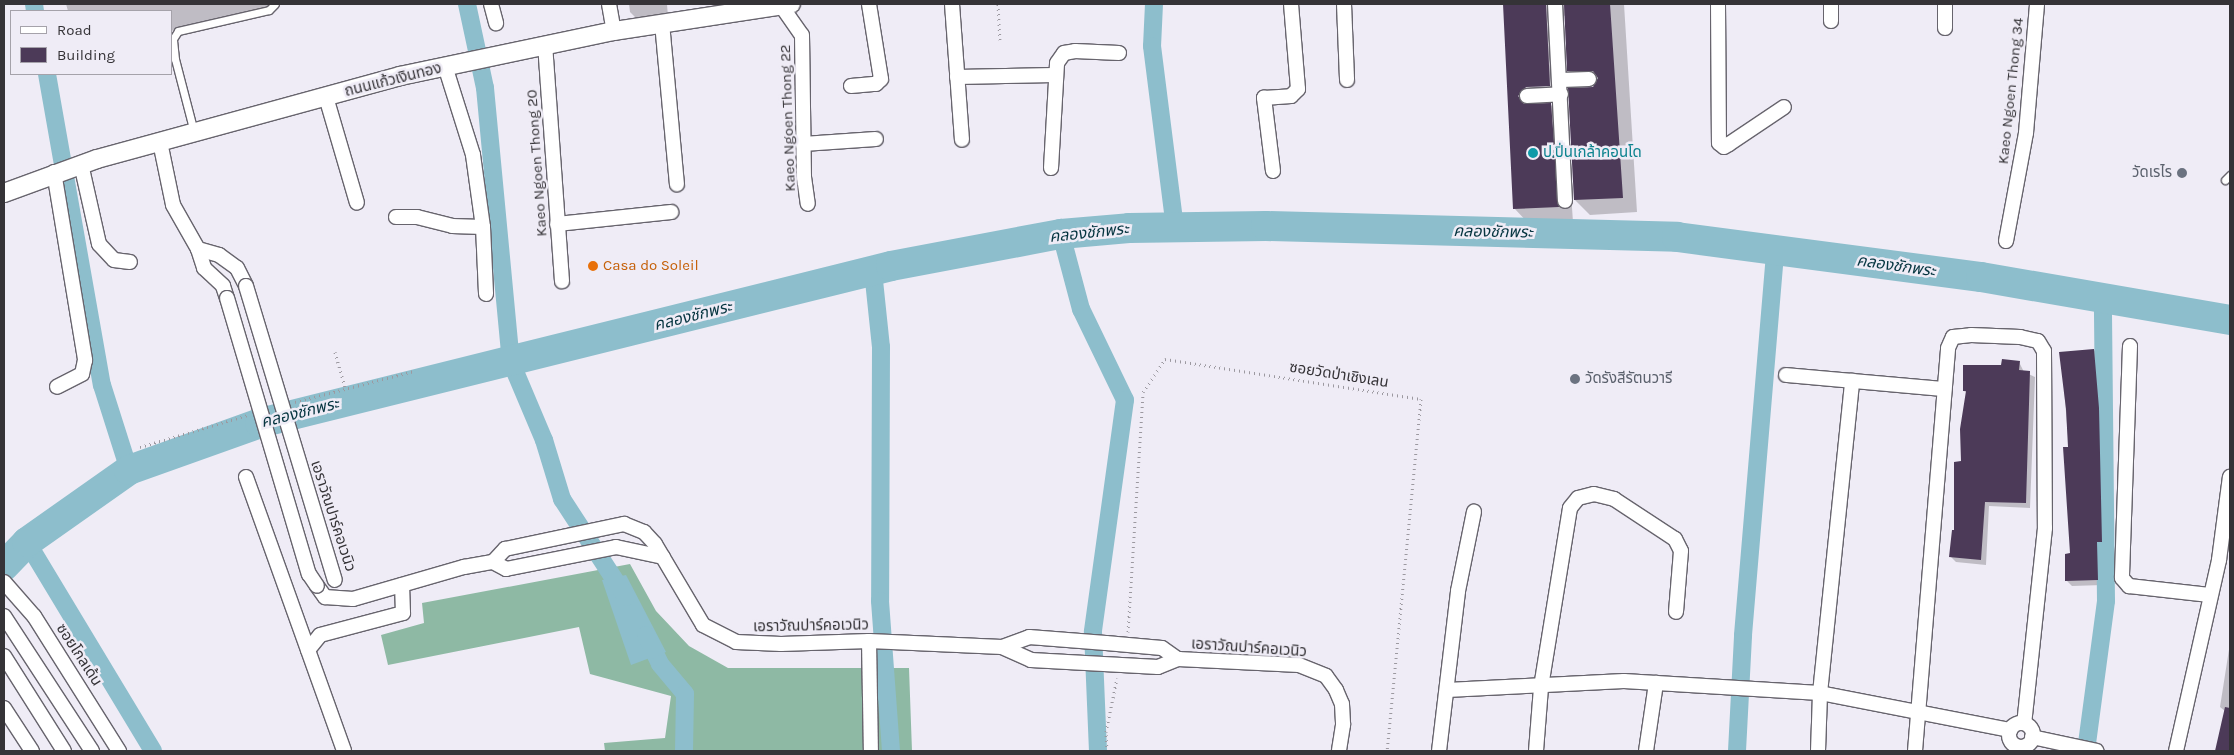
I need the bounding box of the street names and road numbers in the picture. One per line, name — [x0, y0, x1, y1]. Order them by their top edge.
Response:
street label: Kaeo Ngoen Thong 34 — [1994, 17, 2028, 165]
street label: Kaeo Ngoen Thong 22 — [776, 44, 800, 192]
street label: ถนนแก้วเงินทอง — [343, 59, 443, 101]
street label: Kaeo Ngoen Thong 20 — [523, 89, 551, 237]
street label: ซอยวัดป่าเชิงเลน — [1288, 358, 1390, 392]
street label: เอราวัณปาร์คอเวนิว — [307, 458, 359, 574]
street label: เอราวัณปาร์คอเวนิว — [753, 616, 869, 636]
street label: ซอยโกลเด้น — [52, 620, 106, 690]
street label: เอราวัณปาร์คอเวนิว — [1191, 635, 1307, 661]

